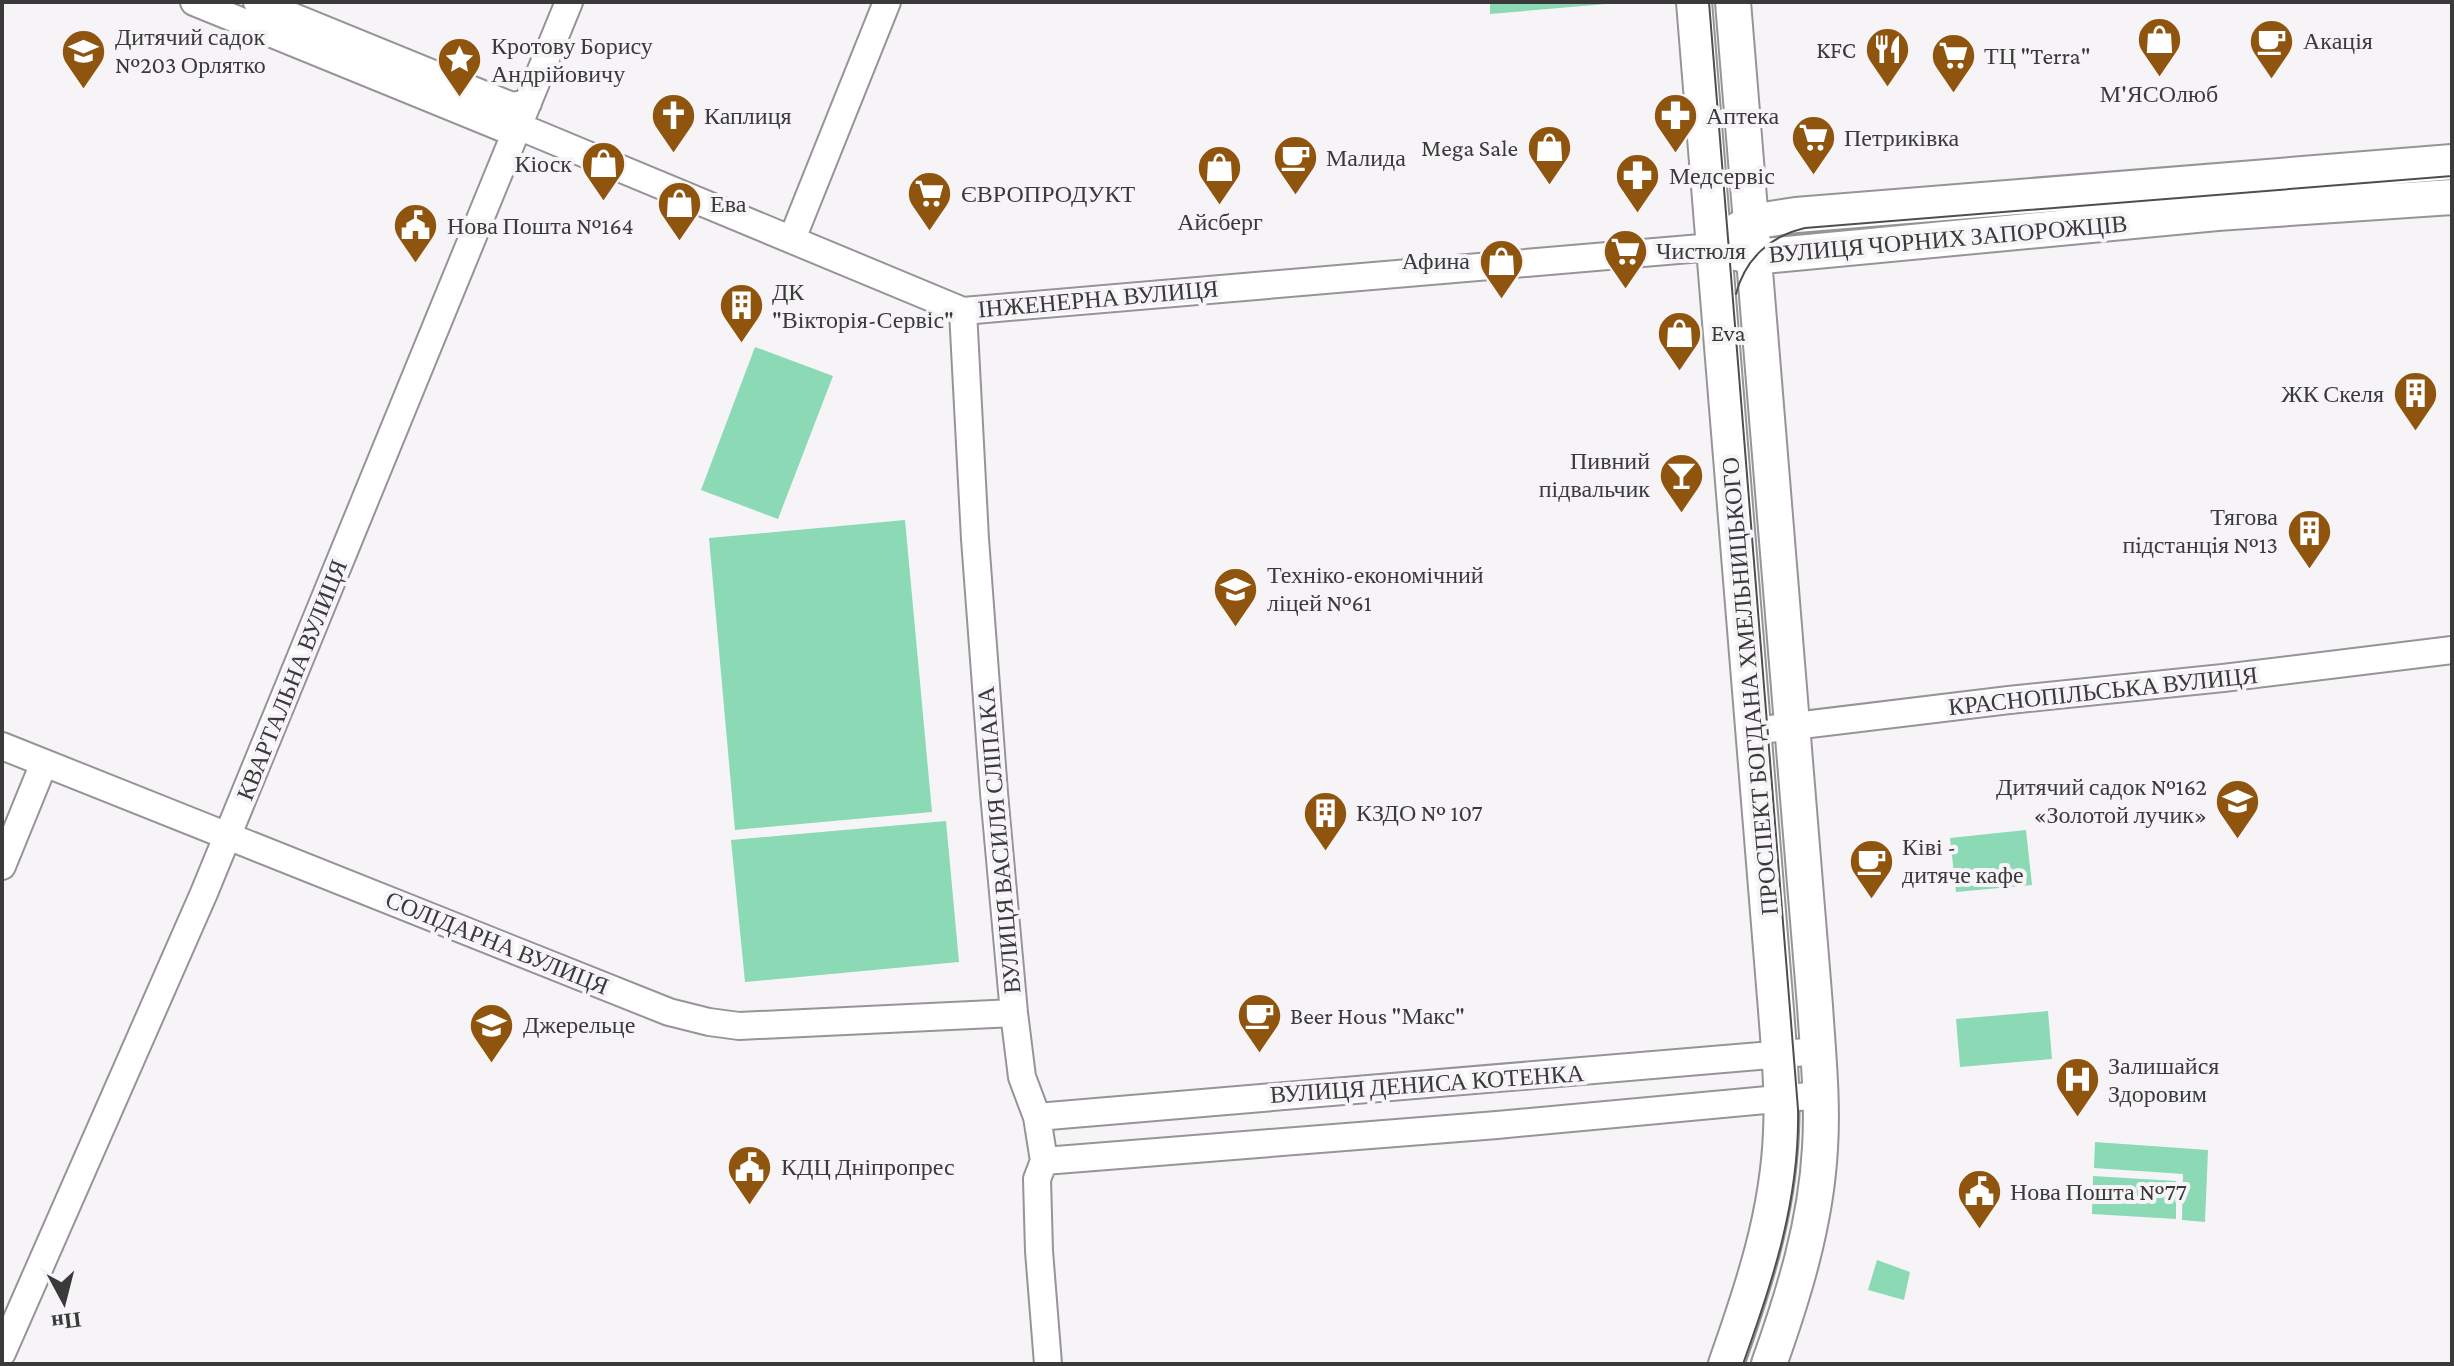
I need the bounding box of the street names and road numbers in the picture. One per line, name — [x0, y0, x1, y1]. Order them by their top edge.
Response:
street label: ВУЛИЦЯ ЧОРНИХ ЗАПОРОЖЦІВ — [1768, 209, 2128, 268]
street label: ІНЖЕНЕРНА ВУЛИЦЯ — [977, 275, 1219, 322]
street label: ПРОСПЕКТ БОГДАНА ХМЕЛЬНИЦЬКОГО — [1716, 456, 1783, 916]
street label: КВАРТАЛЬНА ВУЛИЦЯ — [231, 556, 352, 804]
street label: КРАСНОПІЛЬСЬКА ВУЛИЦЯ — [1947, 661, 2259, 720]
street label: ВУЛИЦЯ ВАСИЛЯ СЛІПАКА — [972, 685, 1025, 995]
street label: СОЛІДАРНА ВУЛИЦЯ — [382, 885, 613, 1000]
street label: ВУЛИЦЯ ДЕНИСА КОТЕНКА — [1269, 1059, 1586, 1108]

